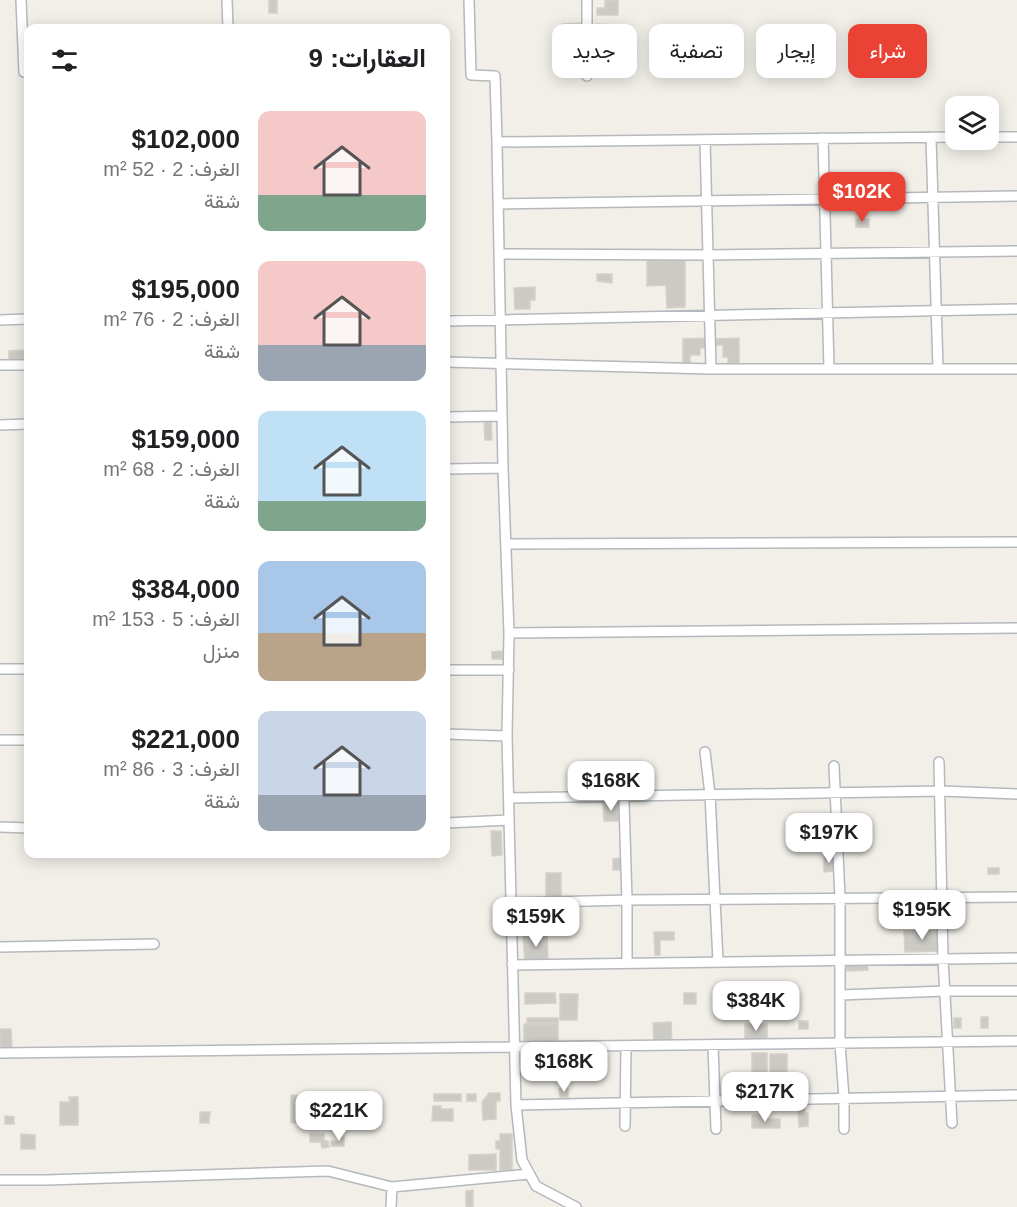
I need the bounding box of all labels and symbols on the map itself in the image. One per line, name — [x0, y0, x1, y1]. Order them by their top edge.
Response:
pin: $102K — [820, 172, 904, 223]
pin: $168K — [569, 761, 653, 812]
pin: $197K — [787, 813, 871, 864]
pin: $195K — [880, 890, 964, 941]
pin: $159K — [494, 897, 578, 948]
pin: $384K — [714, 981, 798, 1032]
pin: $168K — [522, 1042, 606, 1093]
pin: $217K — [723, 1072, 807, 1123]
pin: $221K — [297, 1091, 381, 1142]

